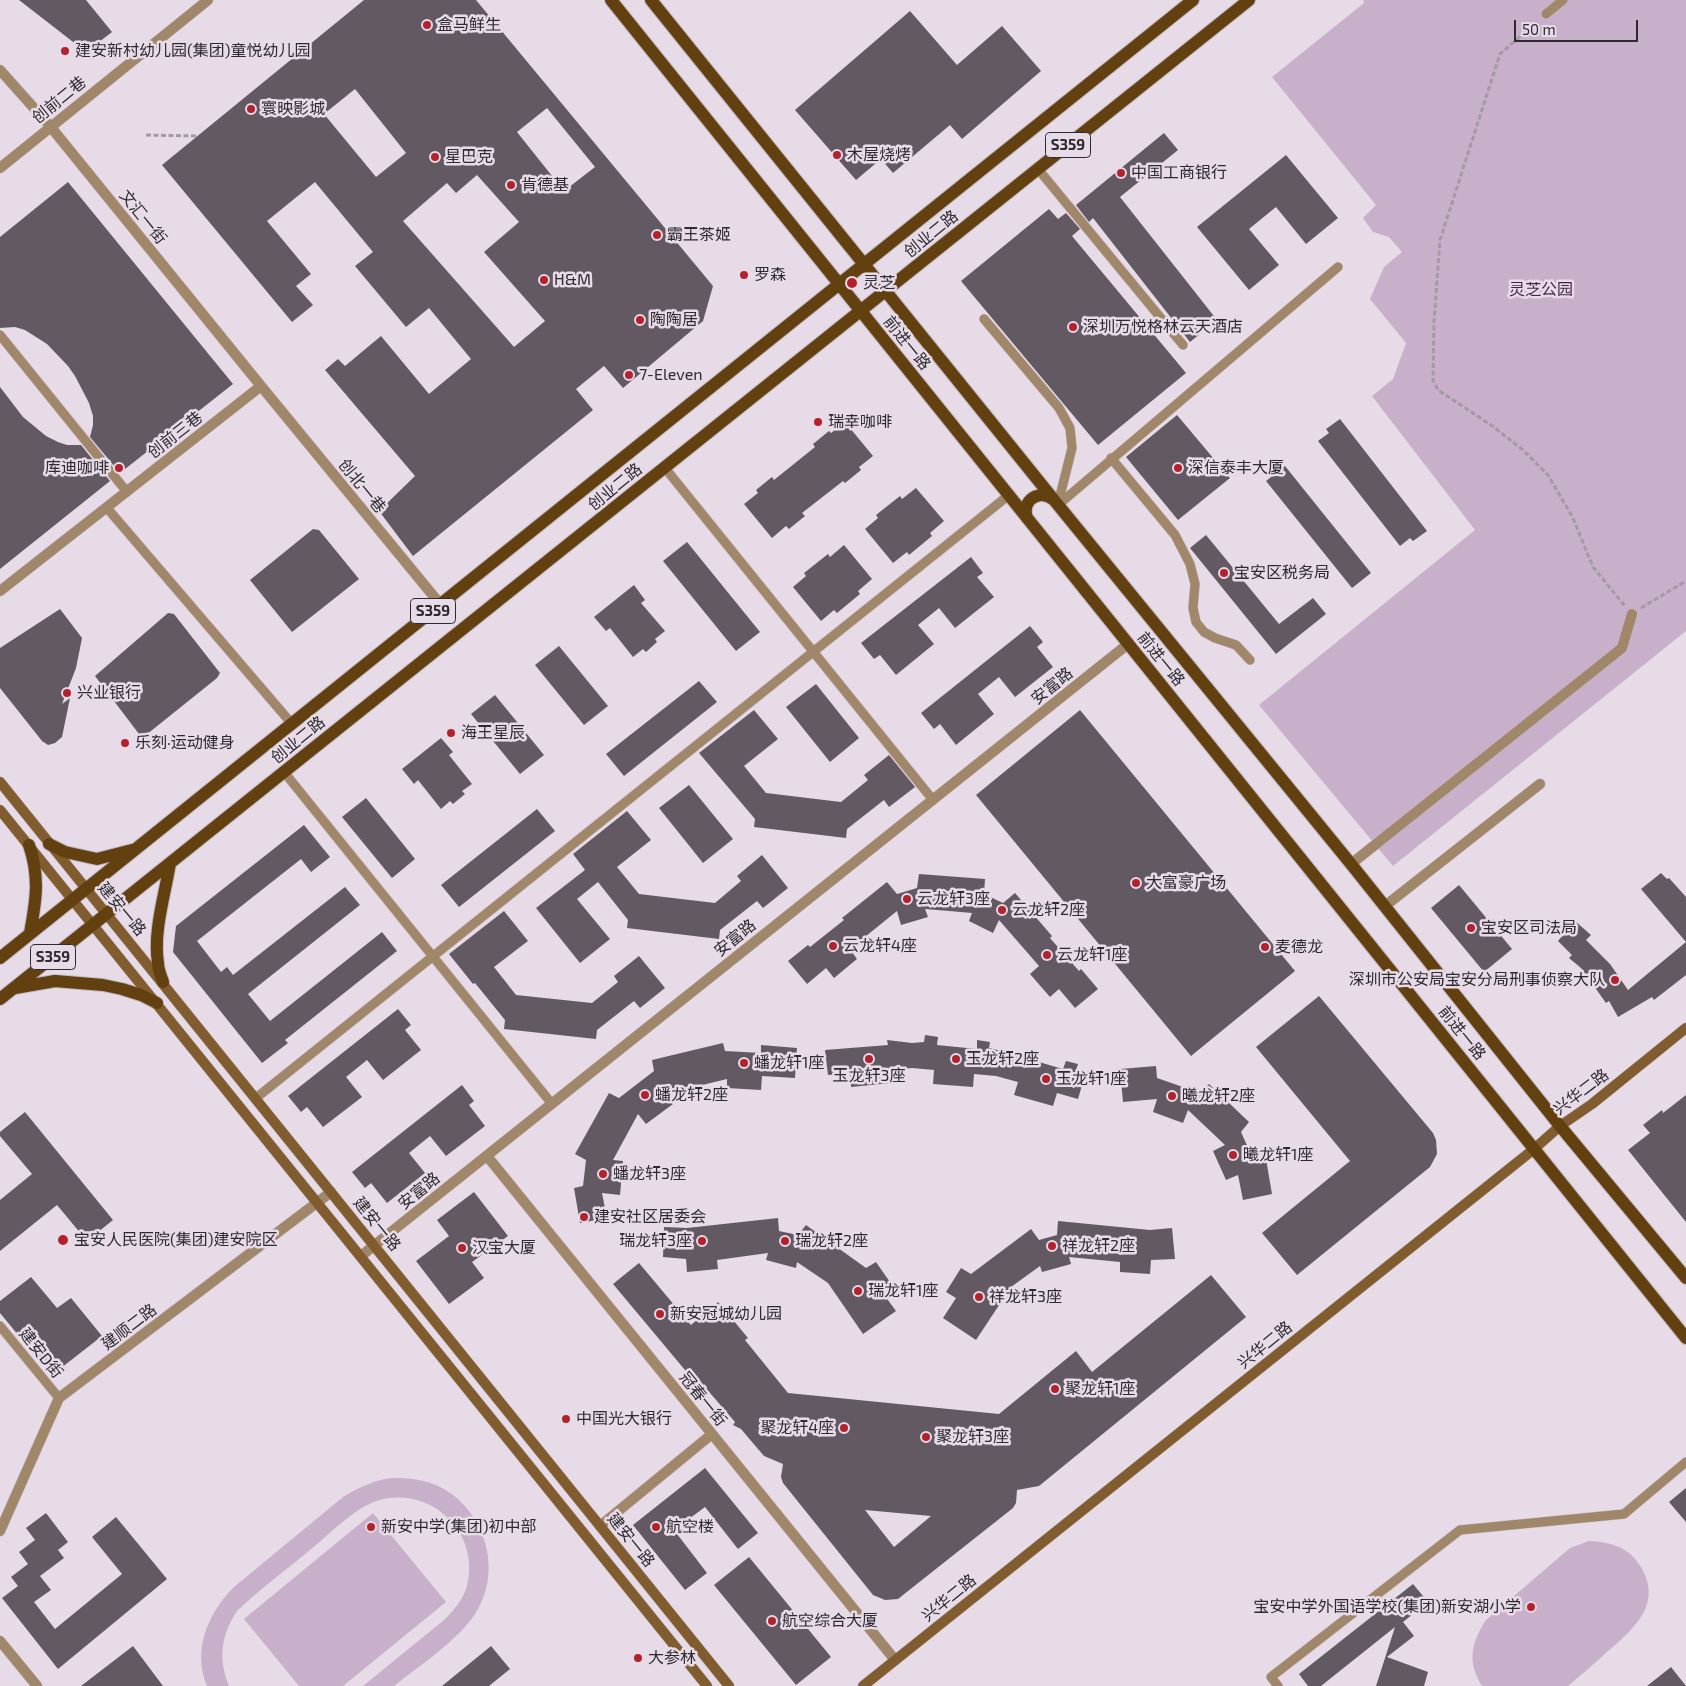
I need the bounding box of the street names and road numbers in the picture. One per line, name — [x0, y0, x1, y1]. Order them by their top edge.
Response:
street label: 创前二巷 — [28, 72, 90, 128]
road number: S359 — [1046, 132, 1090, 158]
street label: 文汇一街 — [115, 186, 171, 248]
street label: 创业二路 — [900, 206, 962, 262]
street label: 前进一路 — [879, 312, 935, 374]
street label: 创前三巷 — [144, 408, 206, 462]
street label: 创北一巷 — [334, 455, 390, 517]
street label: 创业二路 — [584, 459, 646, 515]
road number: S359 — [410, 598, 456, 624]
street label: 前进一路 — [1133, 628, 1189, 690]
street label: 安富路 — [1027, 663, 1077, 709]
street label: 创业二路 — [267, 712, 329, 768]
street label: 建安一路 — [94, 878, 150, 940]
street label: 安富路 — [710, 915, 760, 961]
road number: S359 — [30, 944, 76, 970]
street label: 前进一路 — [1434, 1002, 1490, 1064]
street label: 兴华二路 — [1550, 1065, 1612, 1119]
street label: 安富路 — [394, 1168, 444, 1214]
street label: 建安一路 — [349, 1193, 405, 1255]
street label: 建顺二路 — [98, 1300, 160, 1354]
street label: 兴华二路 — [1234, 1317, 1296, 1373]
street label: 建安D街 — [15, 1324, 67, 1382]
street label: 冠春一街 — [675, 1368, 731, 1430]
street label: 建安一路 — [603, 1509, 659, 1571]
street label: 兴华二路 — [918, 1570, 980, 1626]

